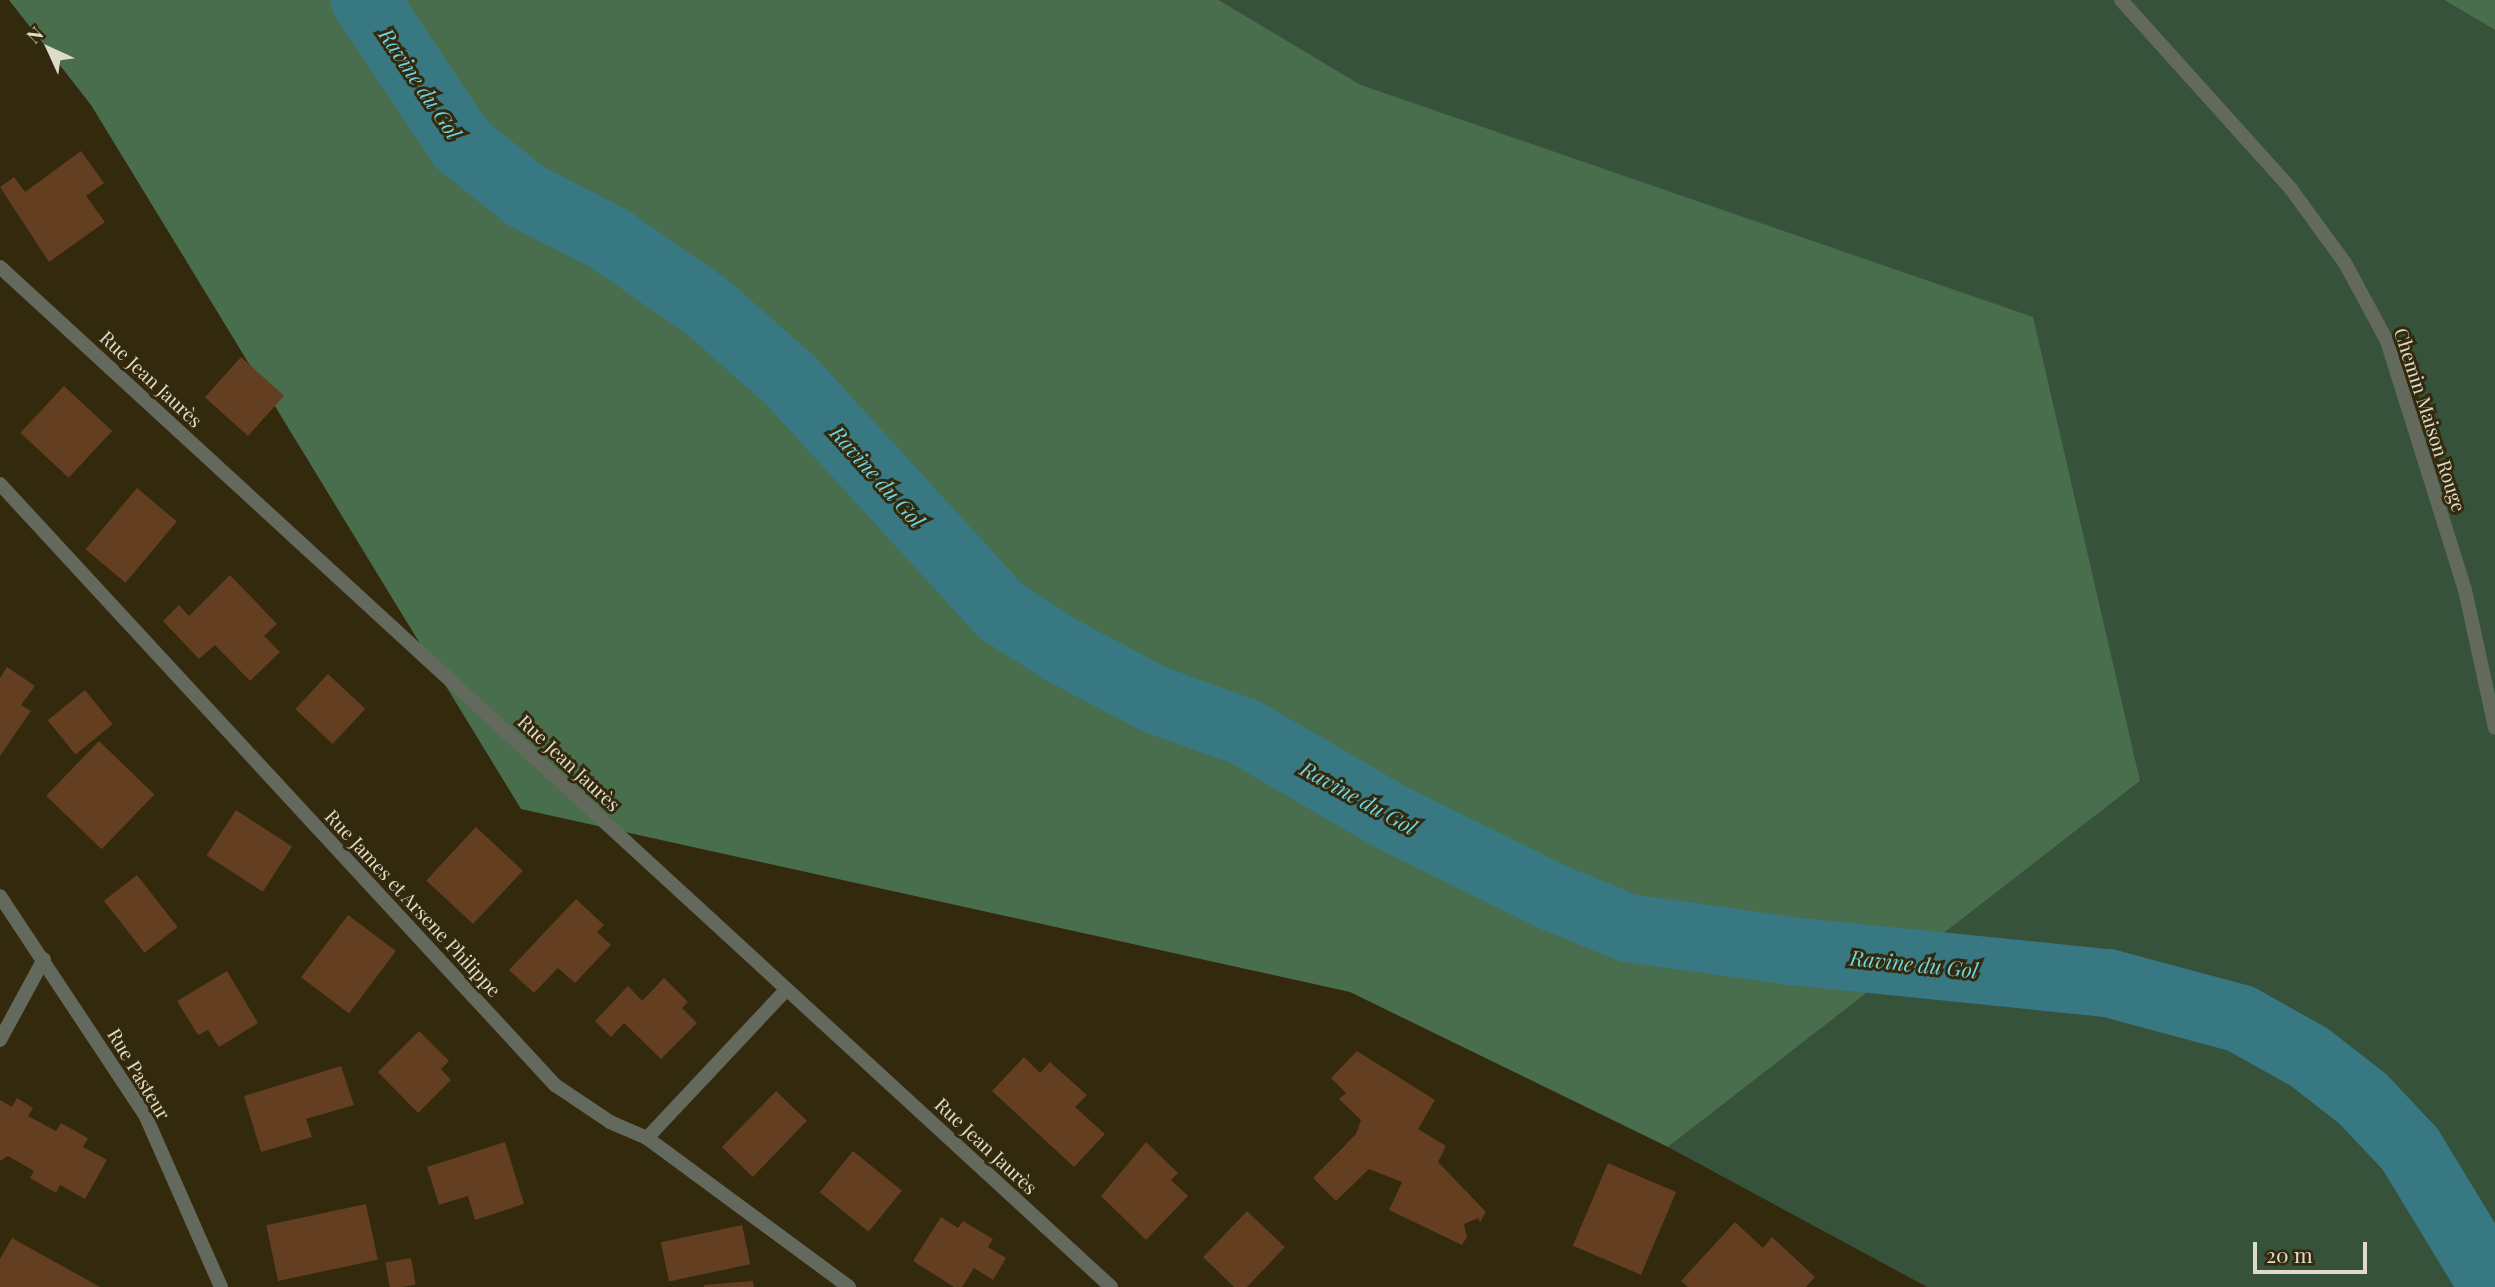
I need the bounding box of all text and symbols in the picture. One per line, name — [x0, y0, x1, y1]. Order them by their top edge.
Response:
north arrow — [14, 14, 84, 84]
text: N — [20, 20, 48, 48]
water label: Ravine du Gol — [375, 23, 467, 143]
street label: Chemin Maison Rouge — [2389, 325, 2471, 515]
street label: Rue Jean Jaurès — [95, 326, 207, 432]
water label: Ravine du Gol — [826, 420, 930, 532]
street label: Rue Jean Jaurès — [513, 710, 625, 816]
water label: Ravine du Gol — [1297, 755, 1421, 839]
street label: Rue James et Arsene Philippe — [320, 804, 506, 1002]
water label: Ravine du Gol — [1849, 944, 1979, 982]
street label: Rue Pasteur — [103, 1024, 175, 1124]
street label: Rue Jean Jaurès — [930, 1093, 1042, 1199]
scale bar — [2257, 1228, 2371, 1272]
text: 20 m — [2266, 1240, 2313, 1268]

